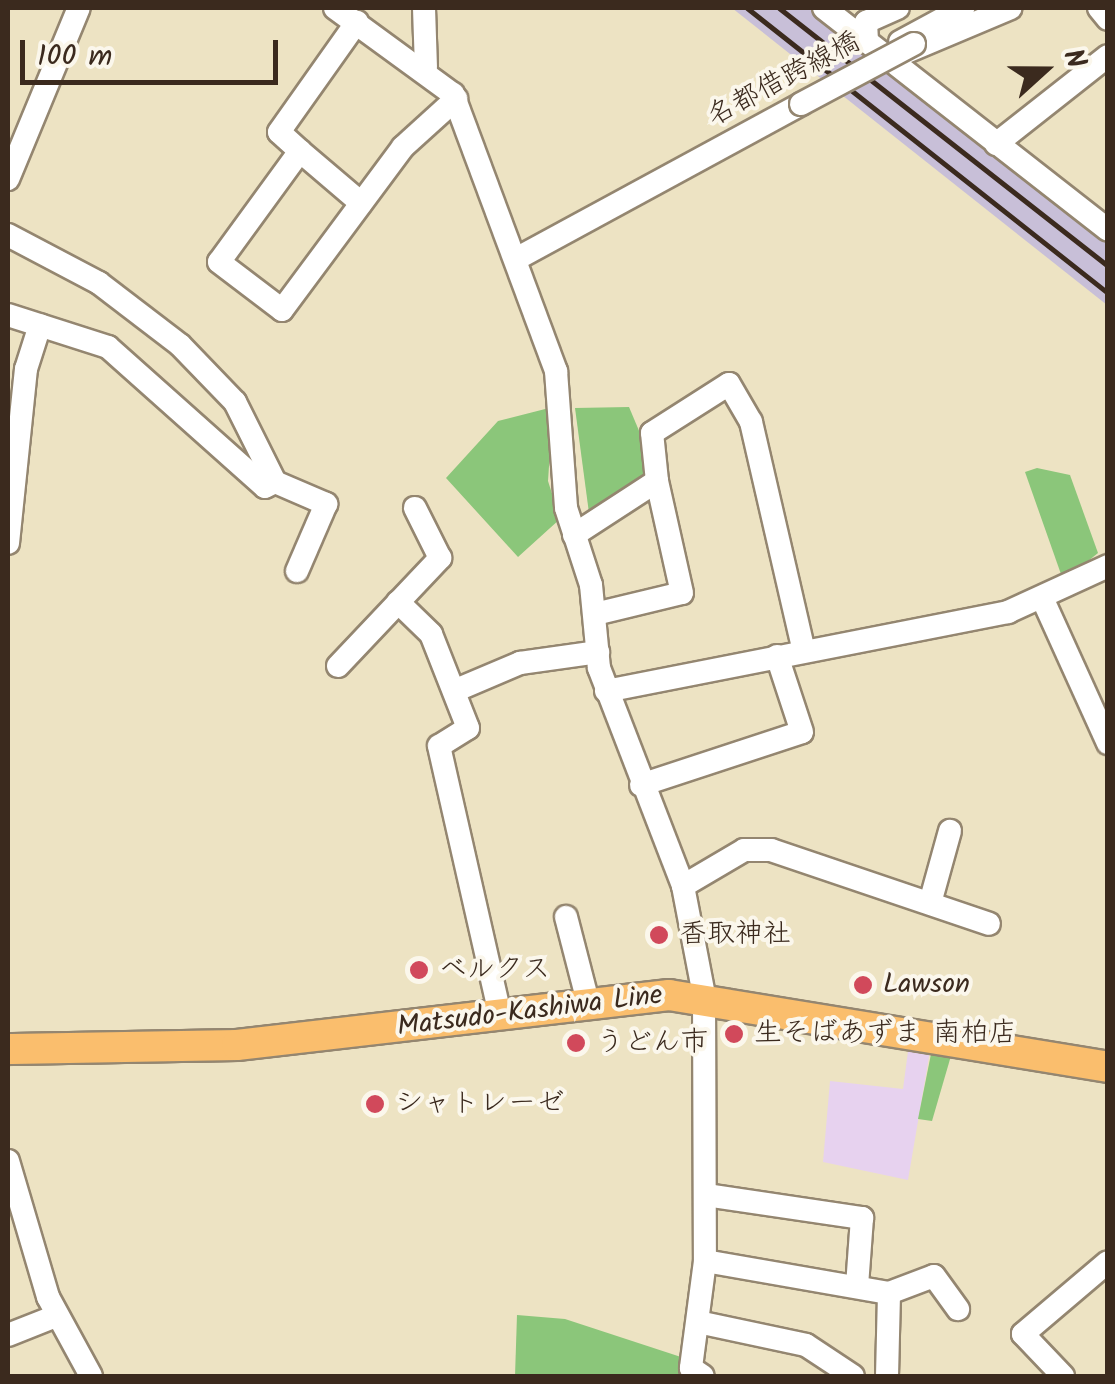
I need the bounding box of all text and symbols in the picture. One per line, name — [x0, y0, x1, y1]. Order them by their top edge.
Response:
scale bar — [25, 20, 282, 82]
north arrow — [995, 20, 1095, 120]
street label: 名都借跨線橋 — [702, 26, 866, 134]
text: 100 m — [37, 33, 112, 81]
text: N — [1049, 43, 1098, 75]
place label: 香取神社 — [679, 918, 791, 952]
marker: 香取神社 — [648, 924, 670, 946]
place label: ベルクス — [439, 953, 551, 987]
marker: ベルクス — [408, 959, 430, 981]
place label: Lawson — [883, 968, 970, 1002]
marker: Lawson — [852, 974, 874, 996]
street label: Matsudo-Kashiwa Line — [395, 979, 665, 1045]
place label: 生そばあずま 南柏店 — [754, 1017, 1017, 1051]
marker: 生そばあずま 南柏店 — [723, 1023, 745, 1045]
place label: うどん市 — [596, 1026, 708, 1060]
marker: うどん市 — [565, 1032, 587, 1054]
place label: シャトレーゼ — [395, 1087, 564, 1121]
marker: シャトレーゼ — [364, 1093, 386, 1115]

